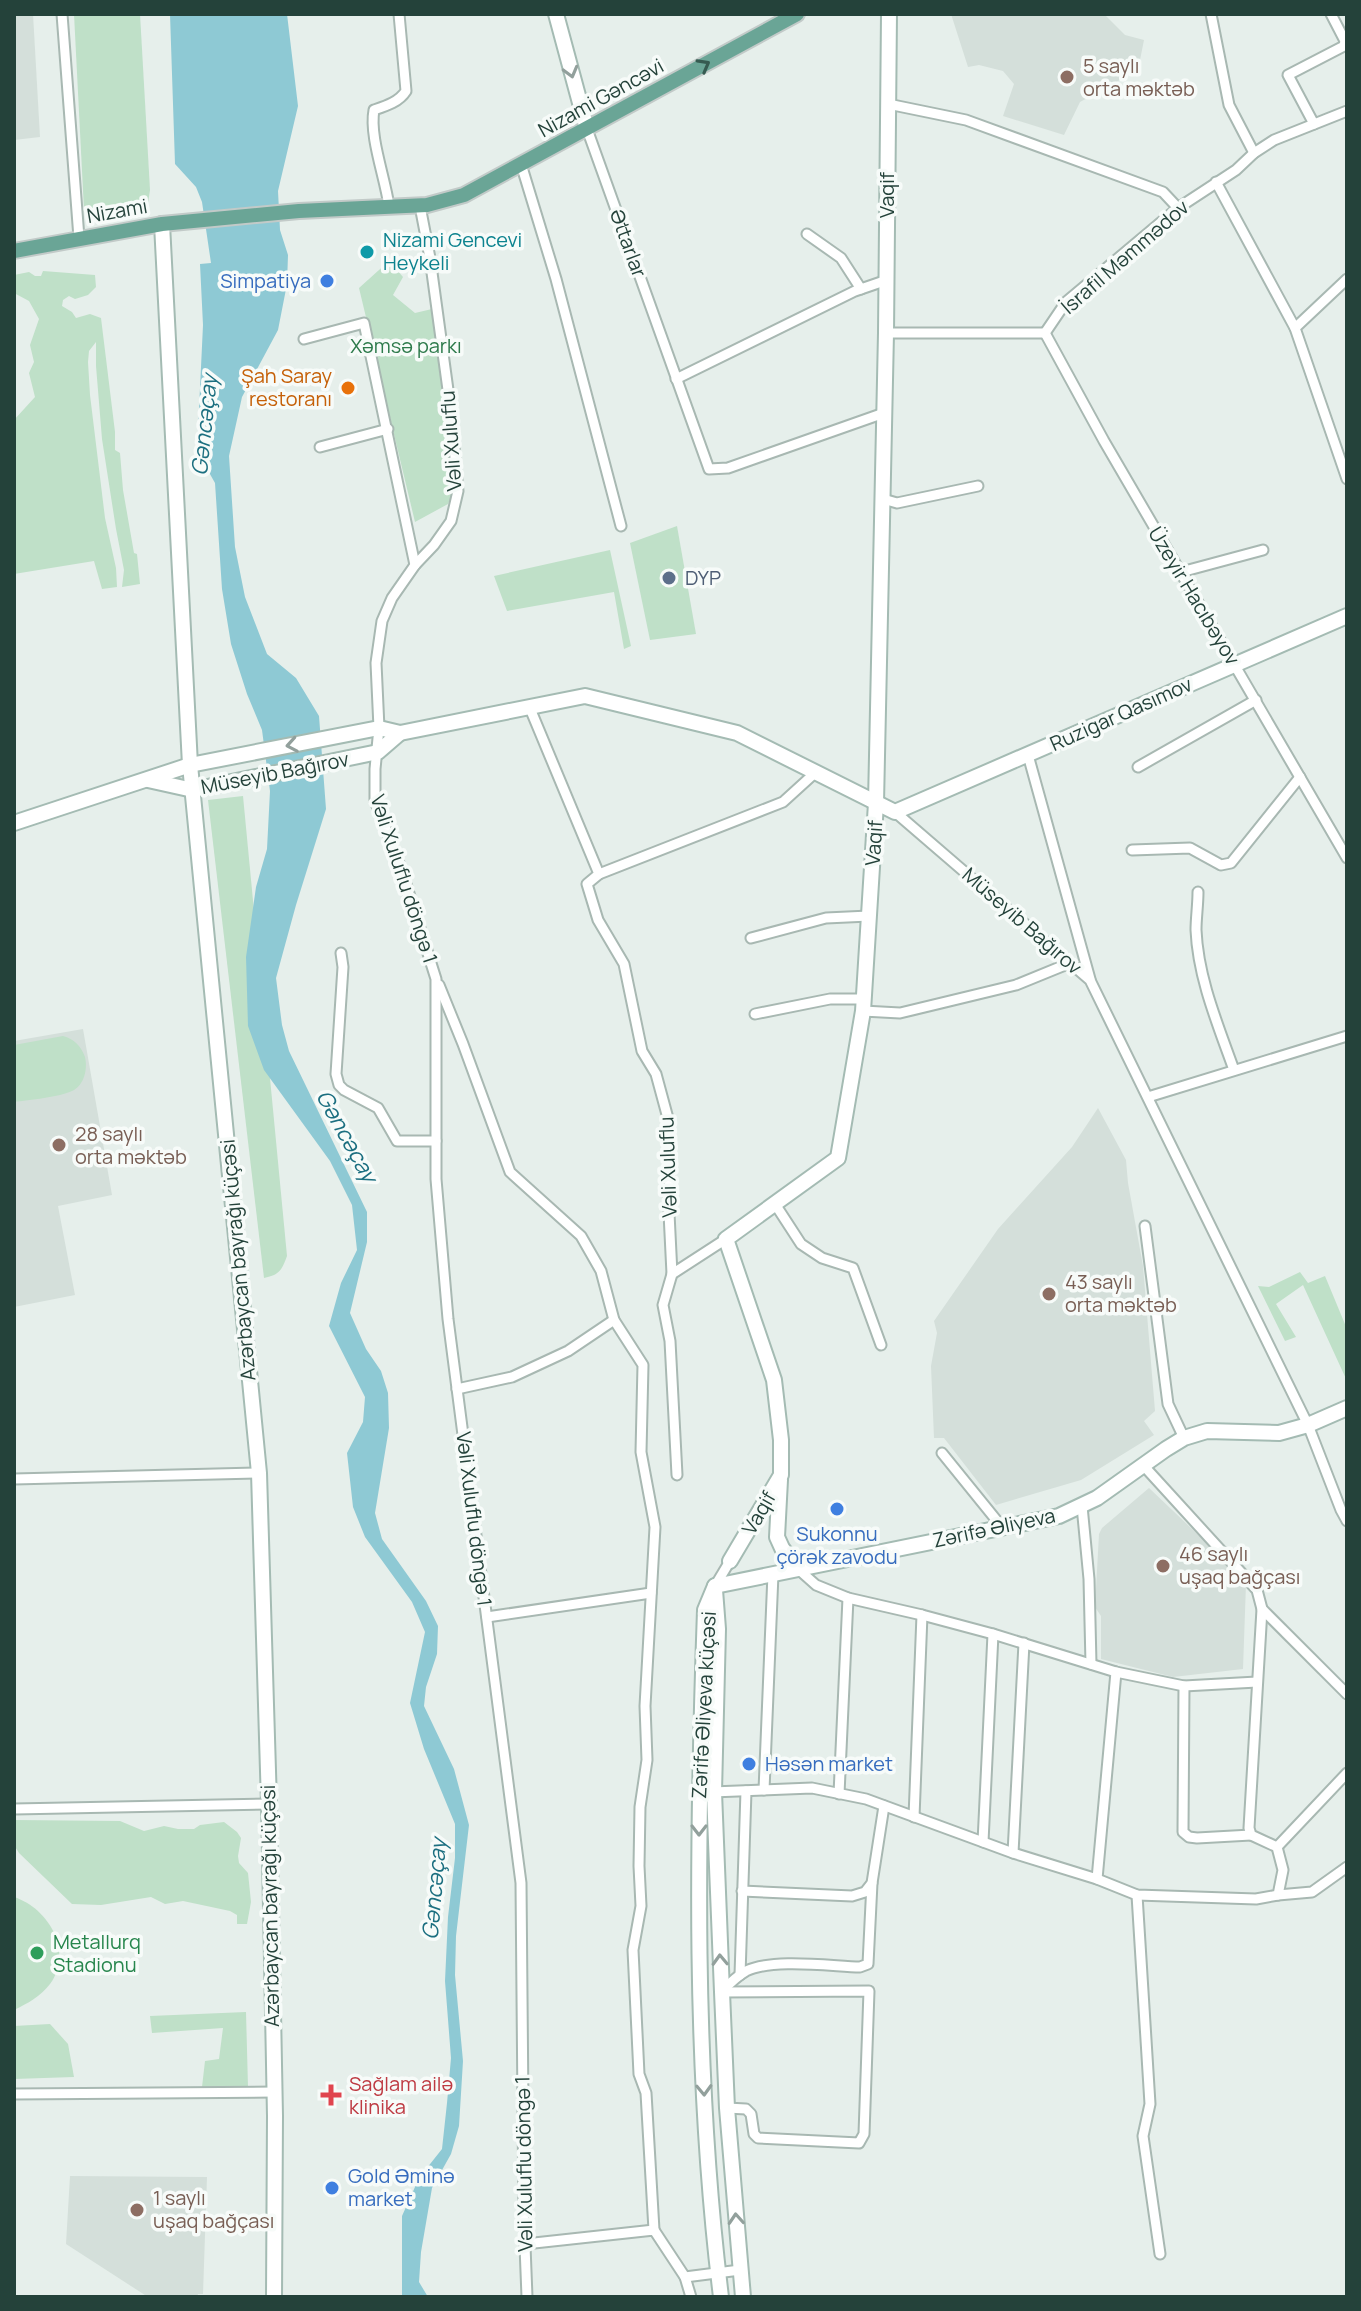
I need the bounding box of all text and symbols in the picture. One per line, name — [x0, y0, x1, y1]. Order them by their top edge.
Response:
street label: Nizami Gəncəvi — [533, 52, 668, 143]
place label: 5 saylı orta məktəb — [1083, 52, 1195, 102]
one-way arrow — [696, 59, 710, 74]
one-way arrow — [562, 64, 579, 78]
marker: 5 saylı orta məktəb — [1058, 68, 1076, 86]
street label: Vaqif — [873, 172, 900, 218]
street label: Nizami — [84, 192, 149, 229]
street label: İsrafil Məmmədov — [1055, 194, 1194, 320]
street label: Əttarlar — [604, 205, 653, 281]
place label: Nizami Gencevi Heykeli — [383, 226, 522, 276]
marker: Nizami Gencevi Heykeli — [358, 243, 376, 261]
place label: Simpatiya — [220, 267, 311, 294]
marker: Simpatiya — [318, 272, 336, 290]
park label: Xəmsə parkı — [350, 332, 462, 359]
place label: Şah Saray restoranı — [241, 362, 332, 412]
water label: Gəncəçay — [184, 370, 225, 477]
marker: Şah Saray restoranı — [339, 379, 357, 397]
street label: Vəli Xuluflu — [434, 390, 467, 492]
street label: Üzeyir Hacıbəyov — [1142, 522, 1246, 670]
place label: DYP — [685, 564, 721, 591]
marker: DYP — [660, 569, 678, 587]
street label: Ruzigar Qasımov — [1045, 670, 1196, 757]
one-way arrow — [285, 736, 298, 753]
street label: Müseyib Bağırov — [199, 745, 351, 800]
street label: Vəli Xuluflu döngə 1 — [364, 791, 444, 967]
street label: Vaqif — [858, 819, 889, 867]
street label: Müseyib Bağırov — [957, 861, 1088, 980]
water label: Gəncəçay — [309, 1084, 386, 1191]
street label: Vəli Xuluflu — [652, 1116, 683, 1218]
place label: 28 saylı orta məktəb — [75, 1120, 187, 1170]
marker: 28 saylı orta məktəb — [50, 1136, 68, 1154]
street label: Azərbaycan bayrağı küçəsi — [213, 1138, 262, 1382]
place label: 43 saylı orta məktəb — [1065, 1268, 1177, 1318]
marker: 43 saylı orta məktəb — [1040, 1285, 1058, 1303]
street label: Vəli Xuluflu döngə 1 — [450, 1430, 499, 1608]
street label: Vaqif — [735, 1486, 782, 1539]
marker: Sukonnu çörək zavodu — [828, 1500, 846, 1518]
street label: Zərifə Əliyeva — [930, 1501, 1058, 1554]
place label: Sukonnu çörək zavodu — [776, 1520, 898, 1570]
place label: 46 saylı uşaq bağçası — [1179, 1540, 1300, 1590]
marker: 46 saylı uşaq bağçası — [1154, 1557, 1172, 1575]
street label: Zərifə Əliyeva küçəsi — [685, 1610, 722, 1800]
place label: Həsən market — [765, 1750, 893, 1777]
marker: Həsən market — [740, 1755, 758, 1773]
street label: Azərbaycan bayrağı küçəsi — [254, 1785, 285, 2027]
one-way arrow — [690, 1824, 708, 1837]
water label: Gəncəçay — [415, 1834, 454, 1941]
place label: Metallurq Stadionu — [53, 1928, 141, 1978]
marker: Metallurq Stadionu — [28, 1944, 46, 1962]
one-way arrow — [712, 1953, 729, 1966]
place label: Sağlam ailə klinika — [349, 2070, 453, 2120]
street label: Vəli Xuluflu döngə 1 — [508, 2076, 539, 2252]
marker: Sağlam ailə klinika — [320, 2084, 342, 2106]
one-way arrow — [696, 2084, 713, 2097]
place label: Gold Əminə market — [348, 2162, 455, 2212]
marker: Gold Əminə market — [323, 2179, 341, 2197]
place label: 1 saylı uşaq bağçası — [153, 2184, 274, 2234]
marker: 1 saylı uşaq bağçası — [128, 2201, 146, 2219]
one-way arrow — [728, 2212, 745, 2225]

